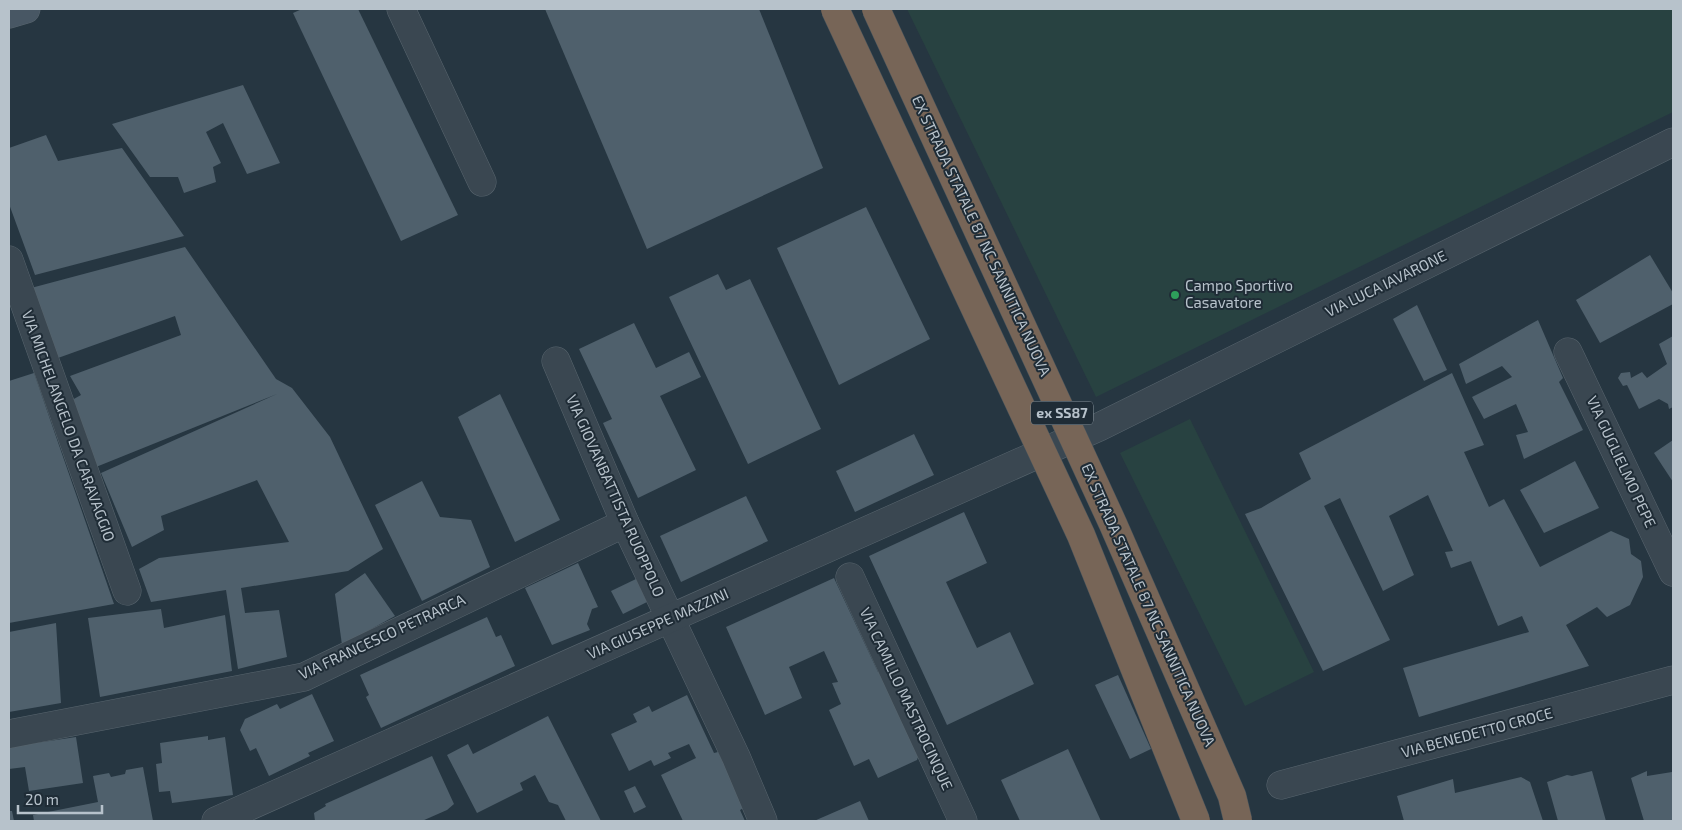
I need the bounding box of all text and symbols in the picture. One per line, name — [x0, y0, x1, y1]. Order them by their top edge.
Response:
street label: EX STRADA STATALE 87 NC SANNITICA NUOVA — [909, 92, 1055, 379]
street label: VIA LUCA IAVARONE — [1322, 246, 1449, 320]
place label: Campo Sportivo Casavatore — [1185, 276, 1293, 311]
marker: Campo Sportivo Casavatore — [1169, 289, 1181, 301]
street label: VIA MICHELANGELO DA CARAVAGGIO — [19, 308, 119, 544]
street label: VIA GIOVANBATTISTA RUOPPOLO — [563, 392, 669, 599]
street label: VIA GUGLIELMO PEPE — [1584, 393, 1660, 530]
road number: ex SS87 — [1031, 402, 1093, 424]
street label: EX STRADA STATALE 87 NC SANNITICA NUOVA — [1078, 460, 1220, 749]
street label: VIA GIUSEPPE MAZZINI — [584, 584, 731, 662]
street label: VIA FRANCESCO PETRARCA — [296, 589, 468, 683]
street label: VIA CAMILLO MASTROCINQUE — [856, 604, 957, 793]
street label: VIA BENEDETTO CROCE — [1399, 703, 1554, 761]
scale bar — [18, 782, 101, 814]
text: 20 m — [25, 790, 59, 808]

